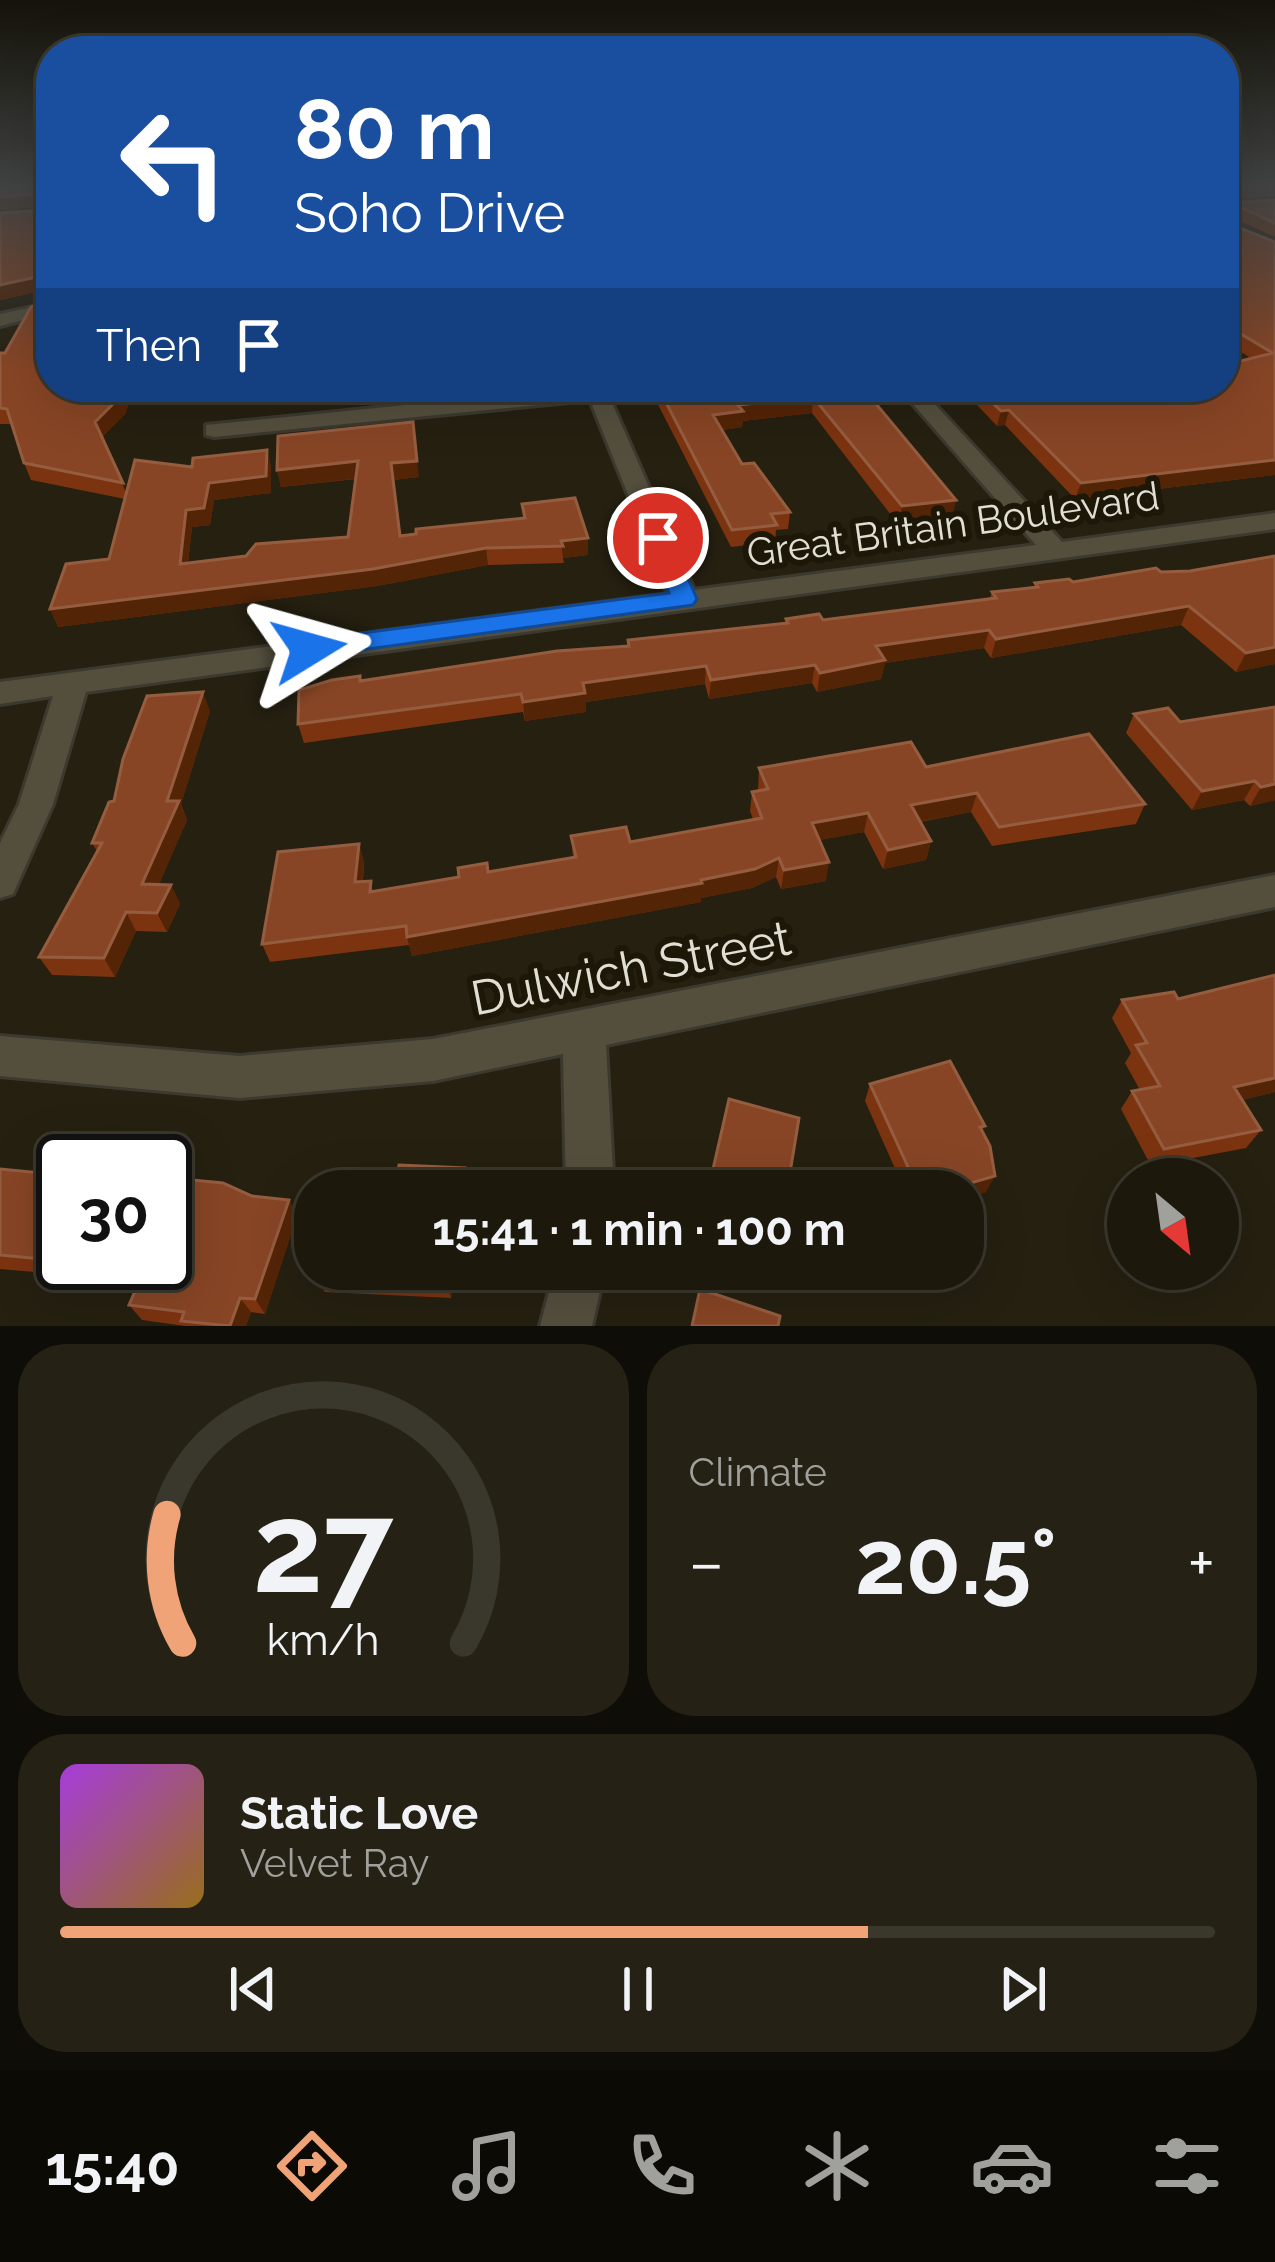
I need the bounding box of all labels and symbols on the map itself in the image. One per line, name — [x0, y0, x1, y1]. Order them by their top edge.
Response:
street label: Great Britain Boulevard — [744, 472, 1162, 576]
pin — [607, 487, 709, 589]
position arrow — [246, 586, 372, 712]
street label: Dulwich Street — [467, 910, 795, 1026]
speed limit sign: 30 — [36, 1134, 192, 1290]
north arrow — [1107, 1158, 1239, 1290]

